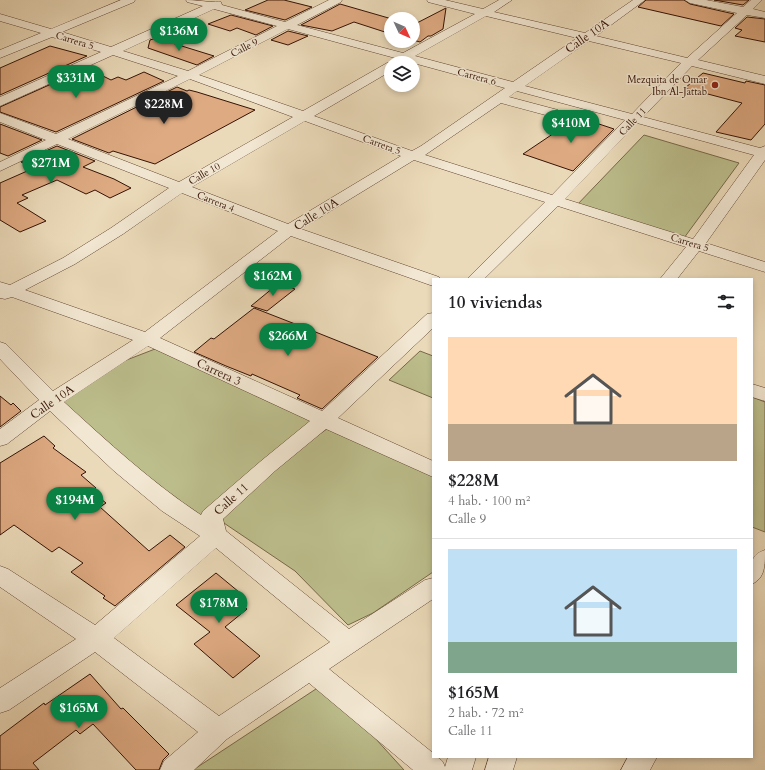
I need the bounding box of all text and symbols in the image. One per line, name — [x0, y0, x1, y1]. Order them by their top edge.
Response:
north arrow — [384, 12, 420, 48]
map controls — [384, 12, 420, 92]
street label: Calle 10A — [562, 15, 612, 57]
pin: $136M — [151, 18, 207, 52]
text: $136M — [159, 22, 199, 40]
street label: Carrera 5 — [54, 28, 96, 53]
street label: Calle 9 — [228, 35, 261, 61]
button: layers — [384, 56, 420, 92]
pin: $331M — [48, 65, 104, 99]
street label: Carrera 6 — [456, 65, 498, 89]
text: $331M — [56, 69, 96, 87]
place label: Mezquita de Omar Ibn Al-Jattab — [627, 73, 707, 99]
marker: Mezquita de Omar Ibn Al-Jattab — [710, 80, 720, 90]
pin: $228M — [136, 91, 192, 125]
text: $228M — [144, 95, 184, 113]
street label: Calle 11 — [616, 104, 650, 139]
pin: $410M — [543, 110, 599, 144]
text: $410M — [551, 114, 591, 132]
street label: Carrera 5 — [361, 132, 403, 158]
pin: $271M — [23, 150, 79, 184]
text: $271M — [31, 154, 71, 172]
street label: Calle 10 — [186, 159, 223, 189]
street label: Carrera 4 — [195, 188, 237, 216]
street label: Calle 10A — [291, 194, 342, 234]
street label: Carrera 5 — [669, 230, 711, 255]
pin: $162M — [245, 263, 301, 297]
text: $162M — [253, 267, 293, 285]
text: 10 viviendas — [448, 291, 542, 314]
icon: filters — [715, 291, 737, 313]
pin: $266M — [260, 323, 316, 357]
text: $266M — [268, 327, 308, 345]
street label: Carrera 3 — [194, 355, 244, 389]
icon: home — [557, 363, 629, 435]
street label: Calle 10A — [27, 381, 77, 423]
text: $228M — [448, 469, 499, 492]
street label: Calle 11 — [210, 479, 252, 519]
pin: $194M — [47, 487, 103, 521]
text: $194M — [55, 491, 95, 509]
text: 4 hab. · 100 m² — [448, 492, 530, 510]
text: Calle 9 — [448, 510, 486, 528]
icon: home — [557, 575, 629, 647]
pin: $178M — [191, 590, 247, 624]
text: $178M — [199, 594, 239, 612]
text: $165M — [448, 681, 499, 704]
pin: $165M — [51, 695, 107, 729]
text: $165M — [59, 699, 99, 717]
text: 2 hab. · 72 m² — [448, 704, 524, 722]
text: Calle 11 — [448, 722, 493, 740]

